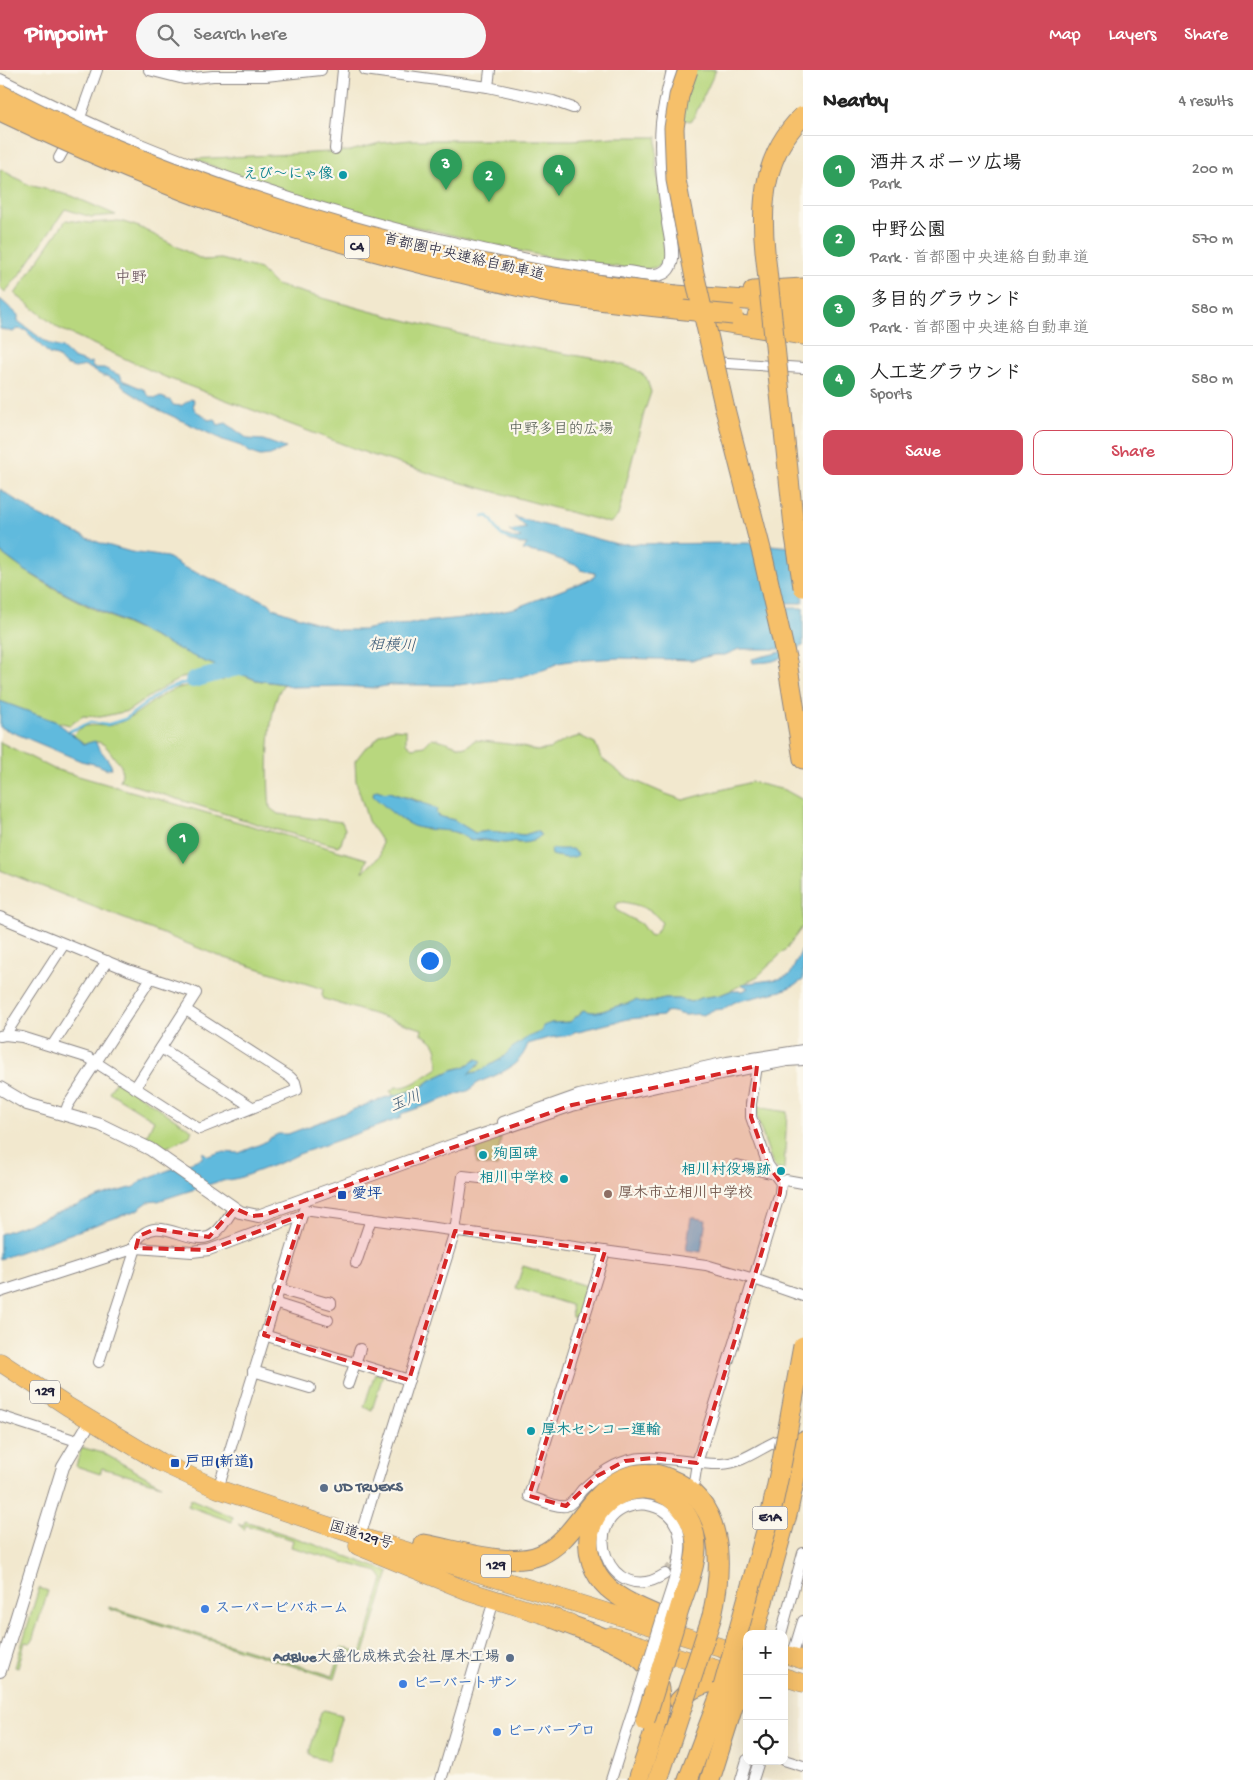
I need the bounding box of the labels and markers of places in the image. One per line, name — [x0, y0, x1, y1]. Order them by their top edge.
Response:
pin: 3 — [430, 149, 462, 190]
pin: 4 — [543, 155, 575, 196]
pin: 2 — [473, 161, 505, 202]
place label: えび～にゃ像 — [243, 165, 333, 184]
marker: えび～にゃ像 — [337, 169, 349, 181]
pin: 1 — [167, 823, 199, 864]
place label: 殉国碑 — [493, 1145, 538, 1164]
marker: 殉国碑 — [477, 1149, 489, 1161]
place label: 相川村役場跡 — [681, 1161, 771, 1180]
marker: 相川村役場跡 — [775, 1165, 787, 1177]
place label: 相川中学校 — [479, 1169, 554, 1188]
marker: 相川中学校 — [558, 1173, 570, 1185]
place label: 厚木市立相川中学校 — [618, 1184, 753, 1203]
place label: 愛坪 — [352, 1185, 382, 1204]
marker: 厚木市立相川中学校 — [602, 1188, 614, 1200]
marker: 愛坪 — [336, 1189, 348, 1201]
place label: 厚木センコー運輸 — [541, 1421, 661, 1440]
marker: 厚木センコー運輸 — [525, 1425, 537, 1437]
place label: 戸田(新道) — [185, 1453, 254, 1472]
marker: 戸田(新道) — [169, 1457, 181, 1469]
place label: UD TRUEKS — [334, 1479, 404, 1497]
marker: UD TRUEKS — [318, 1482, 330, 1494]
place label: スーパービバホーム — [215, 1600, 349, 1618]
marker: スーパービバホーム — [199, 1603, 211, 1615]
place label: AdBlue大盛化成株式会社 厚木工場 — [272, 1648, 500, 1667]
marker: AdBlue大盛化成株式会社 厚木工場 — [504, 1652, 516, 1664]
place label: ビーバートザン — [413, 1675, 518, 1693]
marker: ビーバートザン — [397, 1678, 409, 1690]
place label: ビーバープロ — [507, 1723, 596, 1741]
marker: ビーバープロ — [491, 1726, 503, 1738]

